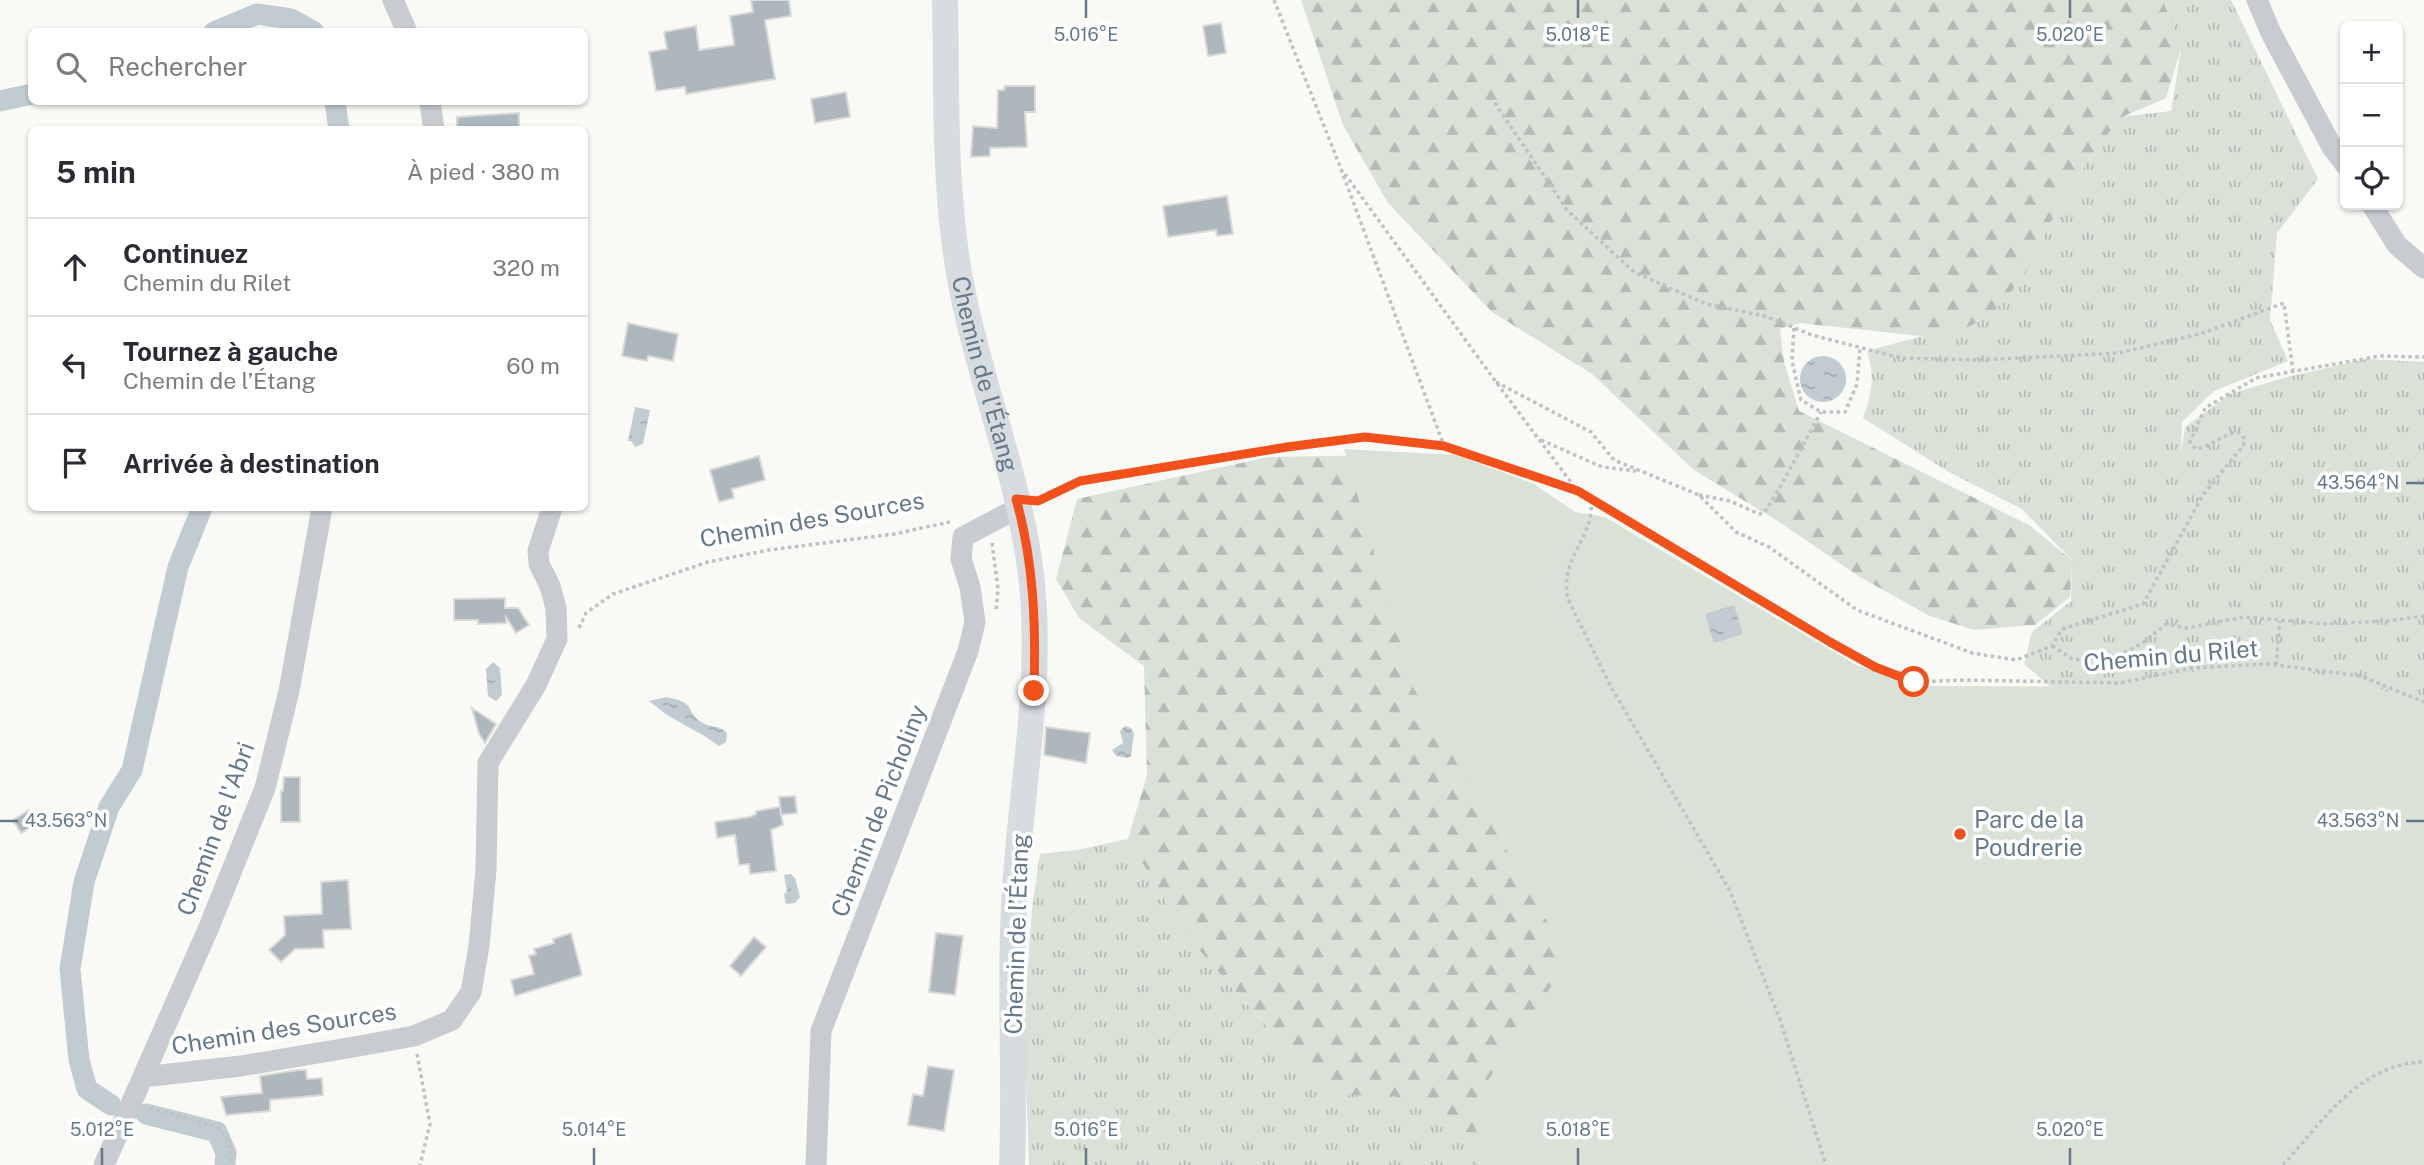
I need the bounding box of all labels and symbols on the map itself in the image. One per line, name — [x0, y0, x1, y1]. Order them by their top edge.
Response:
text: 5.016°E — [1054, 24, 1118, 45]
text: 5.018°E — [1545, 24, 1611, 45]
text: 5.020°E — [2036, 24, 2104, 45]
street label: Chemin de l’Étang — [947, 274, 1025, 475]
text: 43.564°N — [2317, 472, 2399, 493]
street label: Chemin des Sources — [697, 485, 926, 553]
street label: Chemin du Rilet — [2082, 633, 2260, 677]
route start — [1898, 666, 1929, 697]
route end — [1018, 675, 1049, 706]
street label: Chemin de Picholiny — [825, 701, 931, 921]
street label: Chemin de l'Abri — [171, 738, 259, 919]
place label: Parc de la Poudrerie — [1974, 805, 2084, 861]
text: 43.563°N — [25, 810, 107, 831]
text: 43.563°N — [2317, 810, 2399, 831]
marker: Parc de la Poudrerie — [1952, 826, 1968, 842]
street label: Chemin de l’Étang — [998, 833, 1034, 1035]
street label: Chemin des Sources — [169, 996, 398, 1060]
text: 5.012°E — [70, 1119, 134, 1140]
text: 5.014°E — [562, 1119, 626, 1140]
text: 5.016°E — [1054, 1119, 1118, 1140]
text: 5.018°E — [1545, 1119, 1611, 1140]
text: 5.020°E — [2036, 1119, 2104, 1140]

